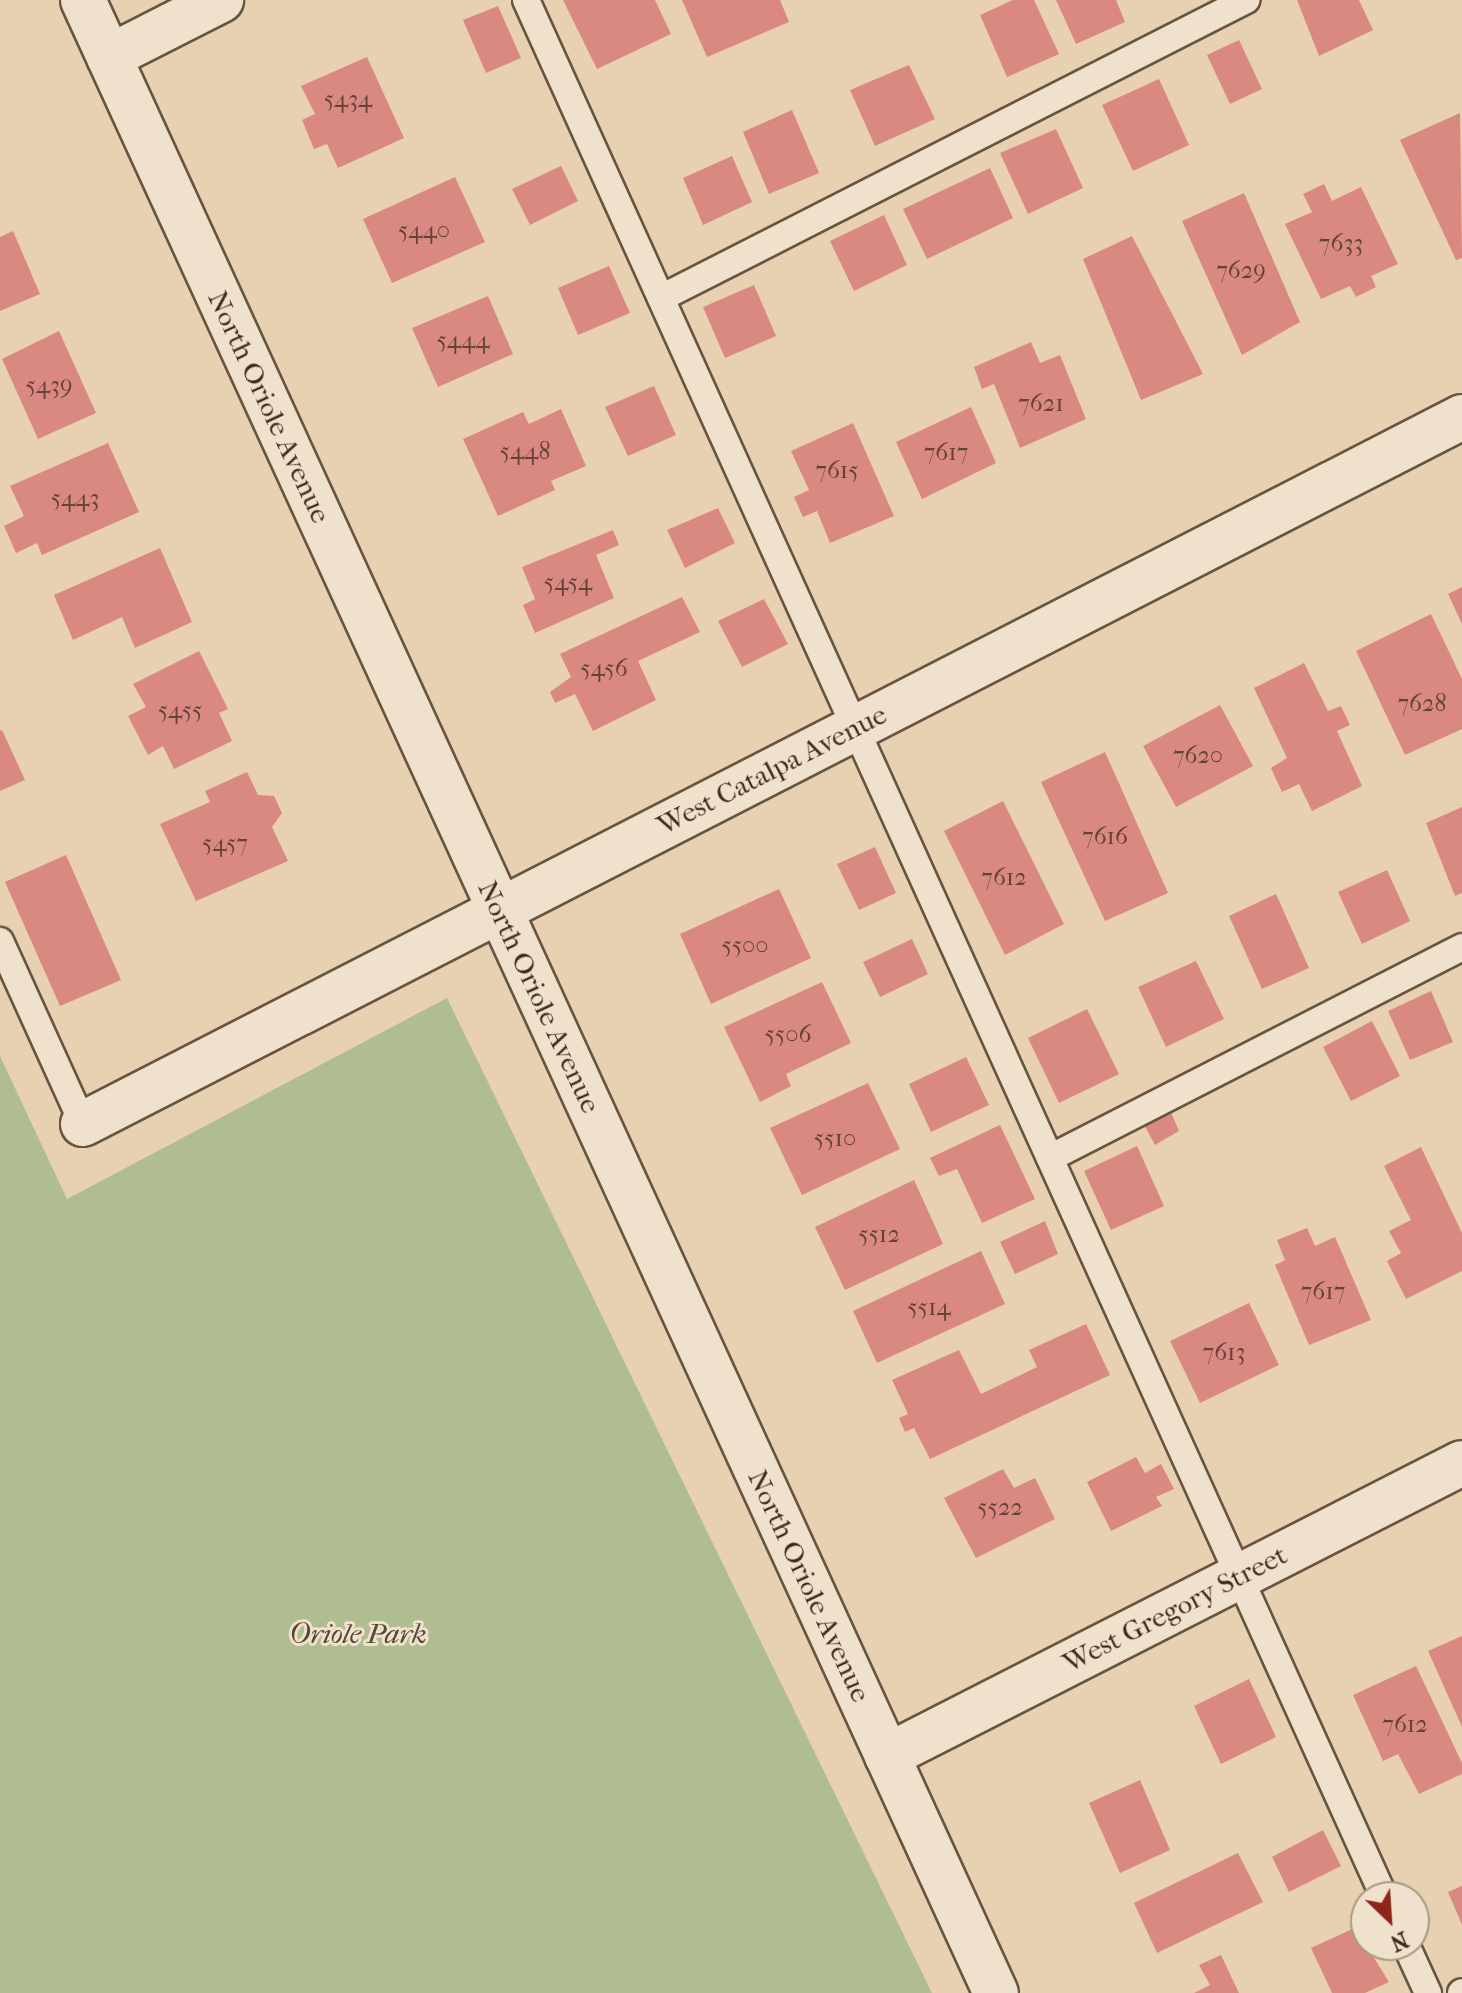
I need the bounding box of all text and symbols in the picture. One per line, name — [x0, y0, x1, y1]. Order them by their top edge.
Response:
house number: 5434 — [324, 86, 372, 114]
house number: 5440 — [398, 217, 450, 245]
house number: 7633 — [1319, 230, 1363, 258]
house number: 7629 — [1216, 257, 1266, 285]
street label: North Oriole Avenue — [200, 286, 338, 528]
house number: 5444 — [436, 327, 490, 355]
house number: 5439 — [26, 372, 72, 400]
house number: 7621 — [1018, 390, 1064, 418]
house number: 5448 — [500, 438, 550, 466]
house number: 7617 — [924, 439, 968, 467]
house number: 7615 — [815, 457, 859, 485]
house number: 5443 — [51, 485, 99, 513]
house number: 5454 — [544, 569, 592, 597]
house number: 5456 — [580, 655, 628, 683]
house number: 7628 — [1398, 690, 1446, 718]
house number: 5455 — [158, 697, 202, 725]
street label: West Catalpa Avenue — [652, 698, 892, 842]
house number: 7620 — [1173, 742, 1223, 770]
house number: 7616 — [1082, 823, 1128, 851]
house number: 5457 — [202, 830, 248, 858]
house number: 7612 — [981, 864, 1027, 892]
street label: North Oriole Avenue — [470, 876, 608, 1118]
house number: 5500 — [721, 932, 769, 960]
house number: 5506 — [765, 1021, 811, 1049]
house number: 5510 — [814, 1125, 856, 1153]
house number: 5512 — [858, 1221, 900, 1249]
house number: 7617 — [1301, 1278, 1345, 1306]
house number: 5514 — [907, 1294, 951, 1322]
house number: 7613 — [1203, 1339, 1245, 1367]
street label: North Oriole Avenue — [740, 1465, 878, 1707]
house number: 5522 — [977, 1494, 1023, 1522]
street label: West Gregory Street — [1057, 1538, 1293, 1680]
park label: Oriole Park — [289, 1617, 427, 1651]
house number: 7612 — [1382, 1711, 1428, 1739]
north arrow — [1350, 1881, 1430, 1961]
text: N — [1386, 1926, 1412, 1956]

